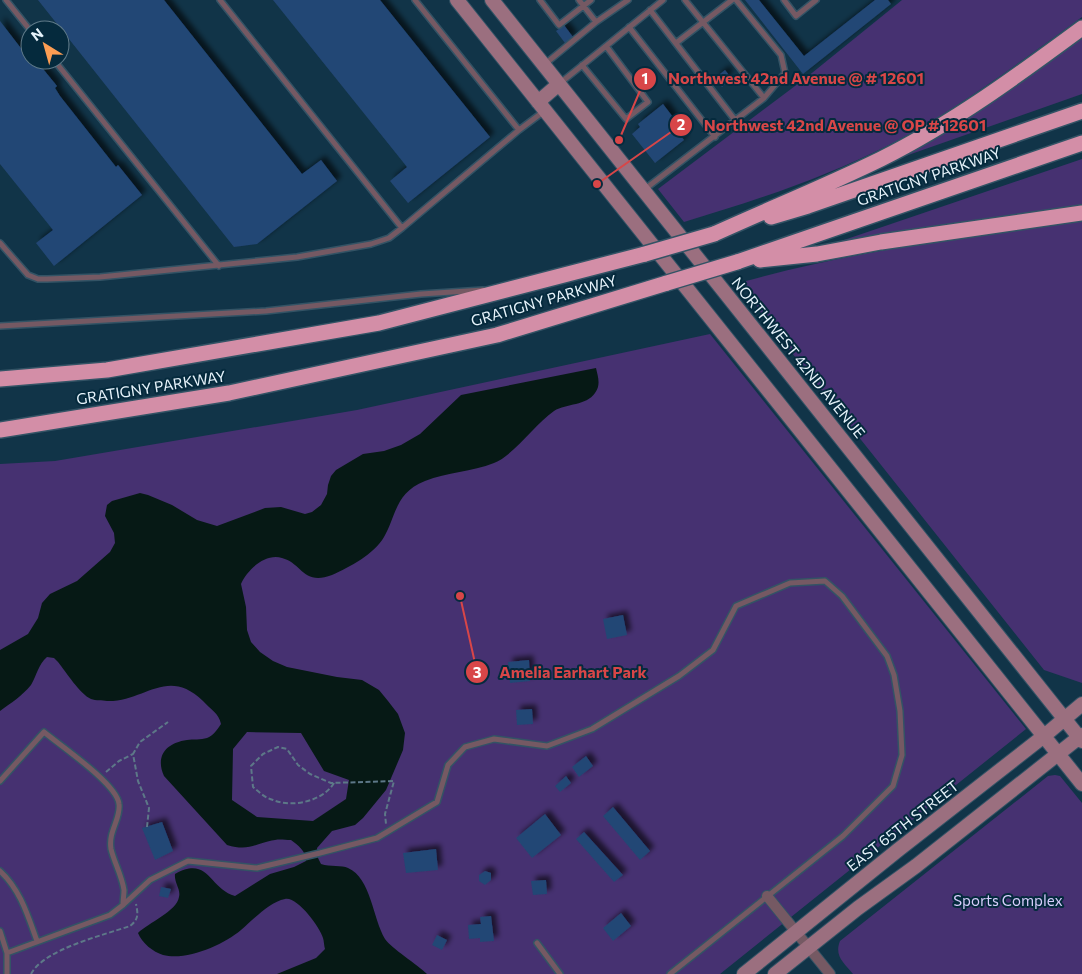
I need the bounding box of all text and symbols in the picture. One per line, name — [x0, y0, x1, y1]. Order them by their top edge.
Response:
north arrow — [20, 20, 70, 70]
text: N — [28, 24, 46, 44]
callout: Northwest 42nd Avenue @ # 12601 — [633, 63, 934, 94]
text: Northwest 42nd Avenue @ # 12601 — [668, 68, 924, 87]
text: 1 — [642, 69, 648, 87]
callout: Northwest 42nd Avenue @ OP # 12601 — [668, 110, 996, 141]
text: 2 — [677, 115, 685, 133]
text: Northwest 42nd Avenue @ OP # 12601 — [704, 115, 986, 134]
street label: GRATIGNY PARKWAY — [854, 143, 1003, 209]
street label: GRATIGNY PARKWAY — [469, 271, 619, 329]
street label: NORTHWEST 42ND AVENUE — [728, 273, 869, 441]
street label: GRATIGNY PARKWAY — [75, 366, 227, 408]
callout: Amelia Earhart Park — [464, 657, 657, 688]
text: Amelia Earhart Park — [499, 662, 648, 681]
text: 3 — [473, 663, 482, 681]
street label: EAST 65TH STREET — [843, 776, 962, 875]
park label: Sports Complex — [953, 891, 1063, 909]

